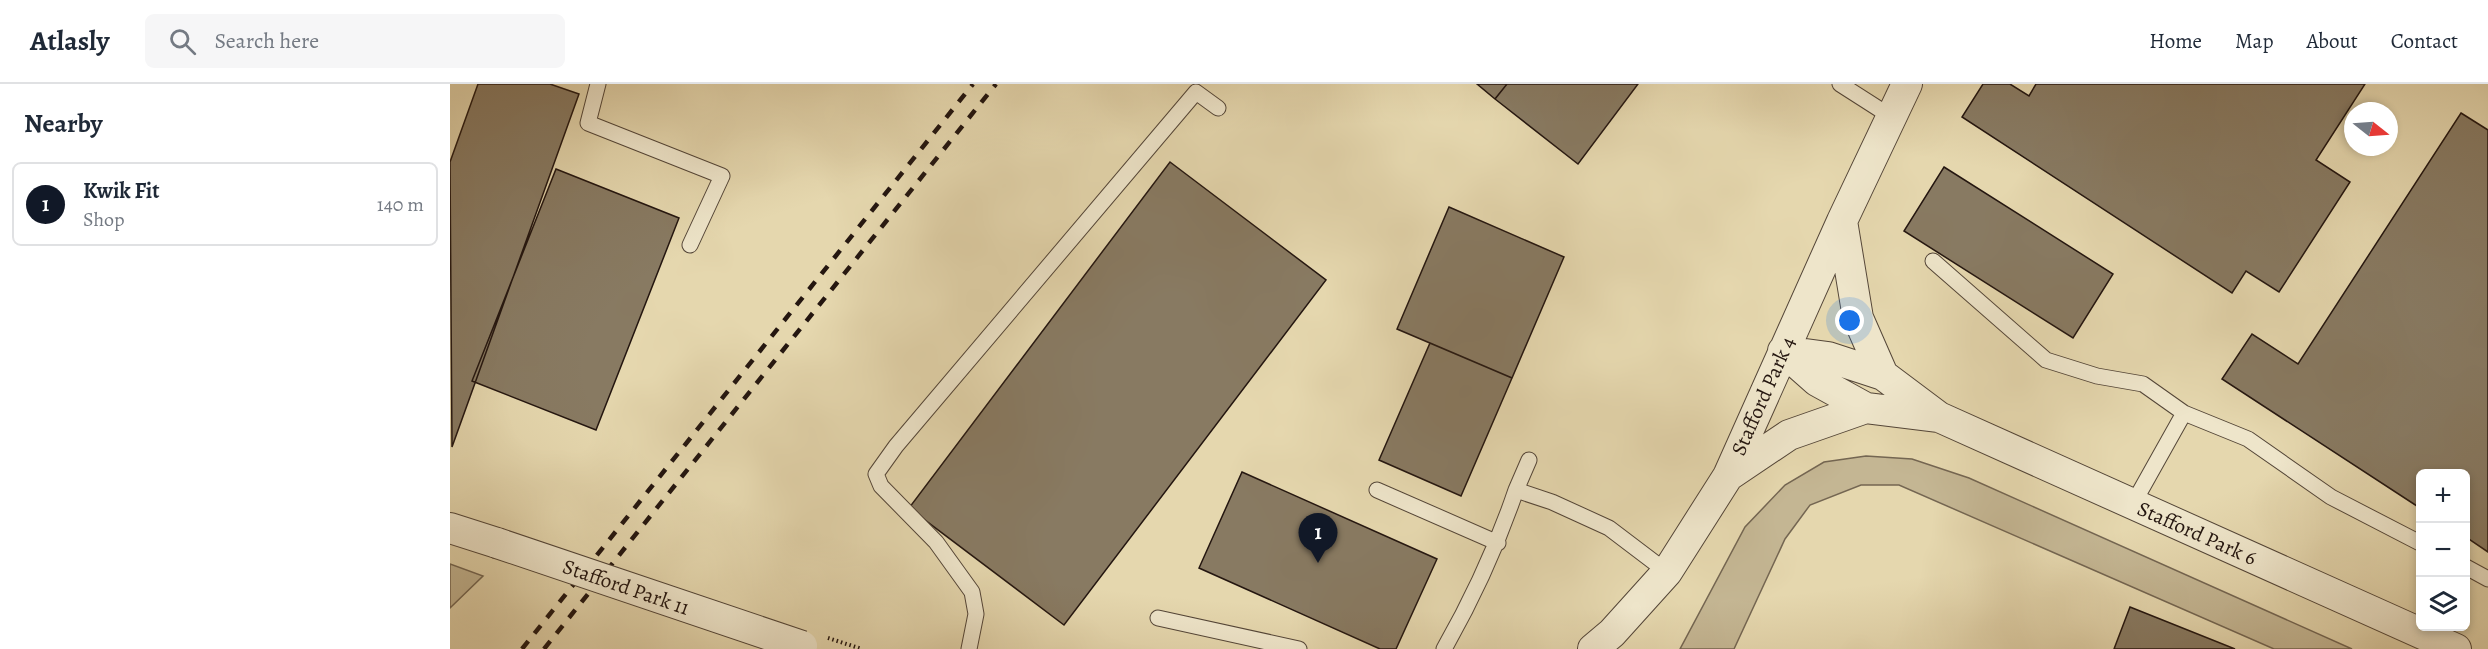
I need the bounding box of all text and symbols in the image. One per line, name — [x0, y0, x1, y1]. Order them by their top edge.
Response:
search box — [145, 14, 565, 68]
text: Atlasly — [30, 22, 109, 60]
icon: search — [166, 25, 199, 58]
text: Search here — [214, 26, 319, 56]
text: Home — [2149, 27, 2202, 55]
text: Map — [2235, 27, 2273, 55]
text: About — [2306, 27, 2358, 55]
text: Contact — [2391, 27, 2458, 55]
north arrow — [2344, 102, 2398, 156]
text: Nearby — [24, 106, 103, 141]
text: Kwik Fit — [83, 176, 160, 206]
text: 1 — [42, 191, 49, 218]
text: 140 m — [377, 191, 424, 218]
text: Shop — [83, 206, 125, 233]
your location — [1835, 306, 1864, 335]
street label: Stafford Park 4 — [1724, 332, 1802, 460]
map controls — [2416, 469, 2470, 631]
button: + — [2416, 469, 2470, 523]
street label: Stafford Park 6 — [2133, 494, 2261, 572]
pin: 1 — [1298, 514, 1338, 563]
button: − — [2416, 523, 2470, 577]
street label: Stafford Park 11 — [559, 552, 693, 622]
button: layers — [2416, 577, 2470, 631]

